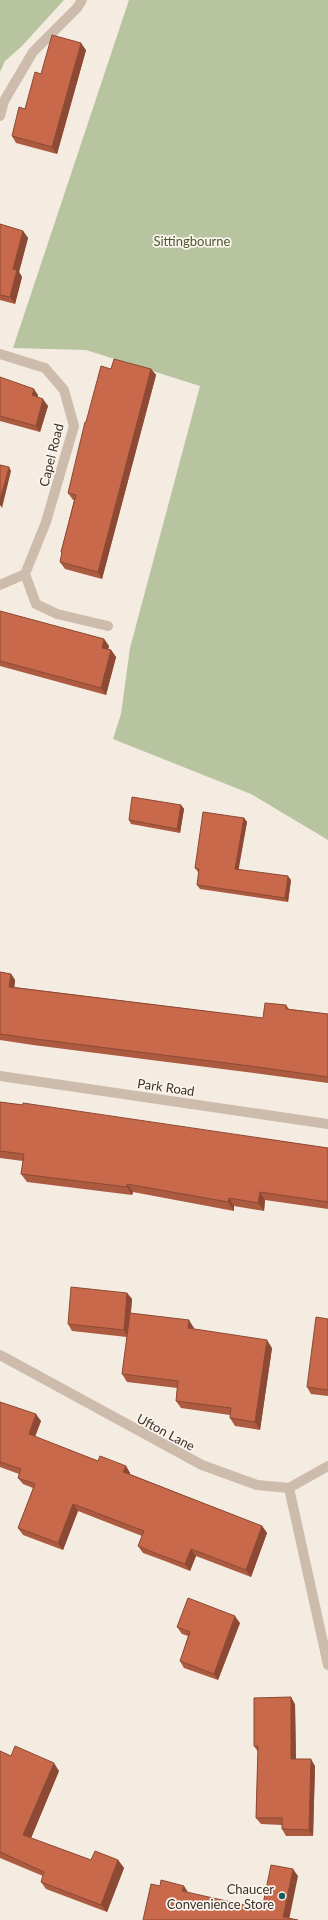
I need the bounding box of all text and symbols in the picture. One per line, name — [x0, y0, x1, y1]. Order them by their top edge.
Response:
park label: Sittingbourne — [154, 233, 231, 249]
street label: Capel Road — [35, 422, 67, 488]
street label: Park Road — [136, 1075, 196, 1099]
street label: Ufton Lane — [134, 1410, 198, 1454]
place label: Chaucer Convenience Store — [167, 1881, 274, 1912]
marker: Chaucer Convenience Store — [277, 1891, 287, 1901]

